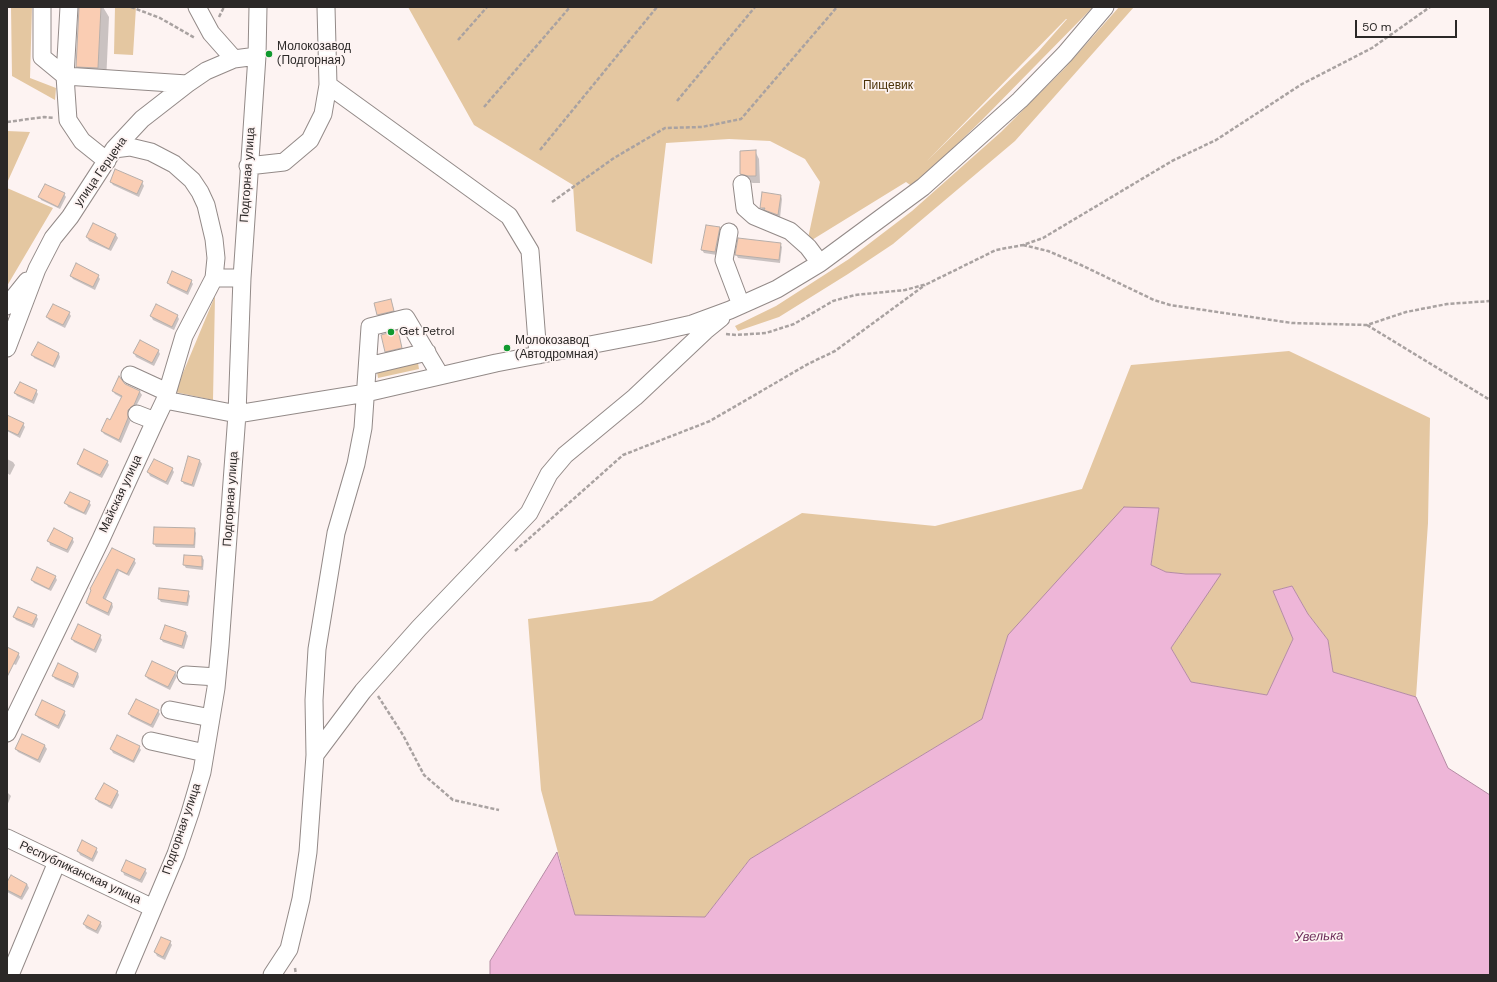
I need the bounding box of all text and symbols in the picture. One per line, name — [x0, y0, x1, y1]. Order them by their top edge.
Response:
scale bar — [1357, 12, 1459, 38]
text: 50 m — [1362, 19, 1391, 35]
place label: Молокозавод (Подгорная) — [277, 40, 351, 68]
marker: Молокозавод (Подгорная) — [264, 49, 274, 59]
park label: Пищевик — [863, 79, 913, 93]
street label: Подгорная улица — [237, 127, 259, 223]
street label: улица Герцена — [72, 134, 130, 210]
place label: Get Petrol — [399, 325, 455, 339]
marker: Get Petrol — [386, 327, 396, 337]
place label: Молокозавод (Автодромная) — [515, 334, 598, 362]
marker: Молокозавод (Автодромная) — [502, 343, 512, 353]
street label: Подгорная улица — [220, 451, 242, 547]
street label: Майская улица — [97, 453, 145, 535]
street label: Подгорная улица — [160, 782, 204, 876]
street label: Республиканская улица — [17, 838, 143, 908]
water label: Увелька — [1294, 928, 1344, 946]

